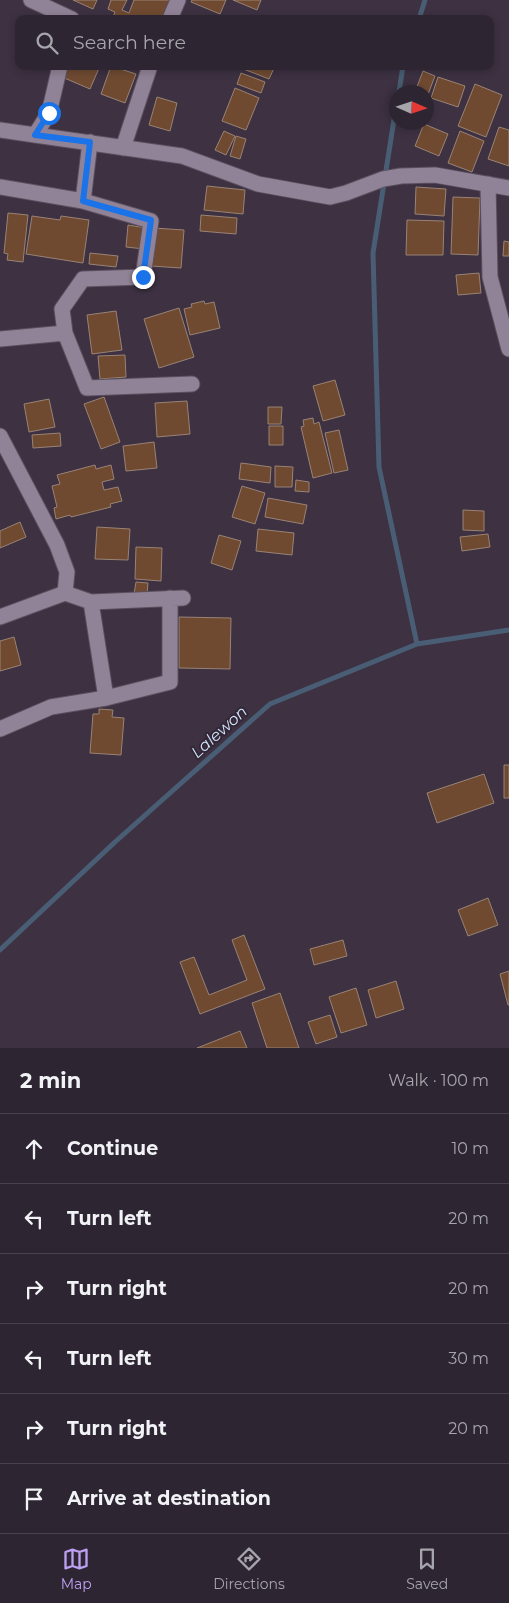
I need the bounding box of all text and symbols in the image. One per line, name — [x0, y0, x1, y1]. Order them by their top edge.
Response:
search box — [15, 15, 494, 70]
icon: search — [33, 29, 61, 57]
text: Search here — [73, 31, 186, 54]
north arrow — [389, 85, 434, 130]
route start — [38, 102, 61, 125]
route end — [132, 266, 155, 289]
water label: Lalewon — [187, 702, 251, 762]
text: 2 min — [20, 1068, 81, 1093]
text: Walk · 100 m — [388, 1071, 489, 1090]
icon: ahead — [20, 1135, 48, 1163]
text: Continue — [67, 1137, 158, 1160]
text: 10 m — [451, 1139, 489, 1158]
icon: left — [20, 1205, 48, 1233]
text: Turn left — [67, 1207, 152, 1230]
text: 20 m — [448, 1209, 489, 1228]
icon: right — [20, 1275, 48, 1303]
text: Turn right — [67, 1277, 167, 1300]
text: 20 m — [448, 1279, 489, 1298]
icon: left — [20, 1345, 48, 1373]
text: Turn left — [67, 1347, 152, 1370]
text: 30 m — [448, 1349, 489, 1368]
icon: right — [20, 1415, 48, 1443]
text: Turn right — [67, 1417, 167, 1440]
text: 20 m — [448, 1419, 489, 1438]
icon: arrive — [20, 1485, 48, 1513]
text: Arrive at destination — [67, 1487, 271, 1510]
tab: Map — [61, 1545, 92, 1593]
tab: Directions — [213, 1545, 285, 1593]
tab: Saved — [406, 1545, 448, 1593]

